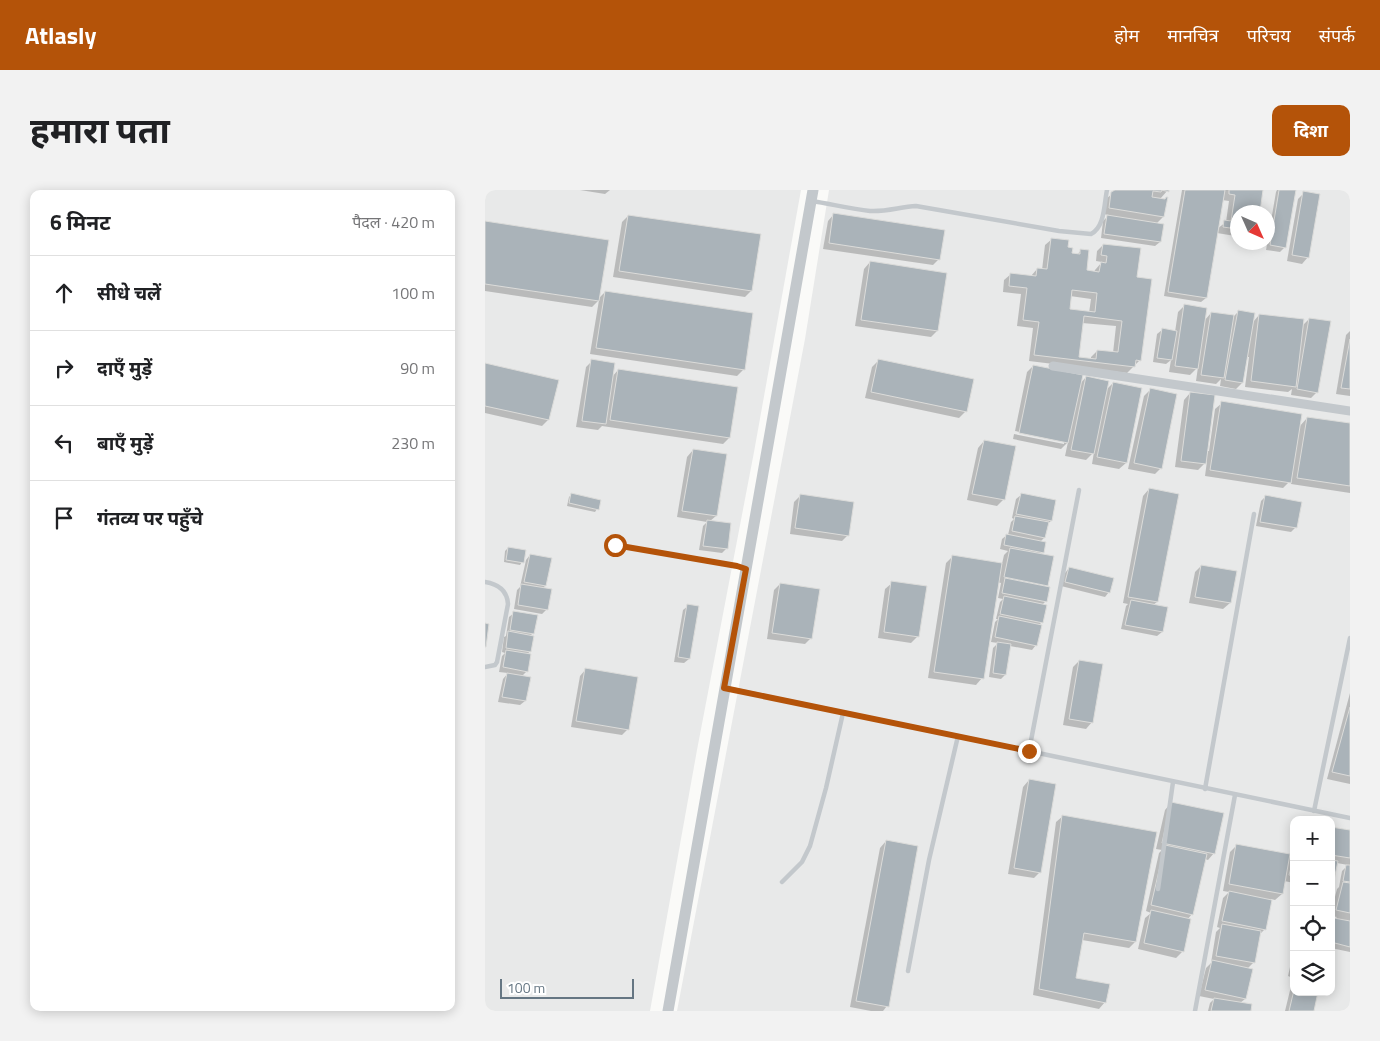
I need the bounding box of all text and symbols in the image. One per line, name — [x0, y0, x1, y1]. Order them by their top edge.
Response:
text: Atlasly — [25, 17, 96, 53]
text: होम — [1114, 22, 1139, 49]
text: मानचित्र — [1167, 22, 1219, 49]
text: परिचय — [1247, 22, 1291, 49]
text: संपर्क — [1319, 22, 1355, 49]
text: हमारा पता — [30, 103, 170, 157]
button: दिशा — [1272, 105, 1350, 156]
north arrow — [1230, 205, 1275, 250]
text: 6 मिनट — [50, 206, 110, 238]
text: पैदल · 420 m — [352, 210, 435, 234]
text: सीधे चलें — [97, 278, 161, 307]
icon: ahead — [50, 279, 78, 307]
text: 100 m — [391, 281, 435, 305]
text: दाएँ मुड़ें — [97, 353, 152, 382]
icon: right — [50, 354, 78, 382]
text: 90 m — [400, 356, 435, 380]
text: बाएँ मुड़ें — [97, 428, 153, 457]
icon: left — [50, 429, 78, 457]
text: 230 m — [391, 431, 435, 455]
text: गंतव्य पर पहुँचे — [97, 503, 203, 532]
icon: arrive — [50, 504, 78, 532]
route start — [604, 534, 627, 557]
route end — [1018, 740, 1041, 763]
map controls — [1290, 816, 1335, 996]
button: + — [1290, 816, 1335, 861]
button: − — [1290, 861, 1335, 906]
button: locate — [1290, 906, 1335, 951]
button: layers — [1290, 951, 1335, 996]
scale bar — [500, 976, 634, 999]
text: 100 m — [507, 977, 545, 998]

